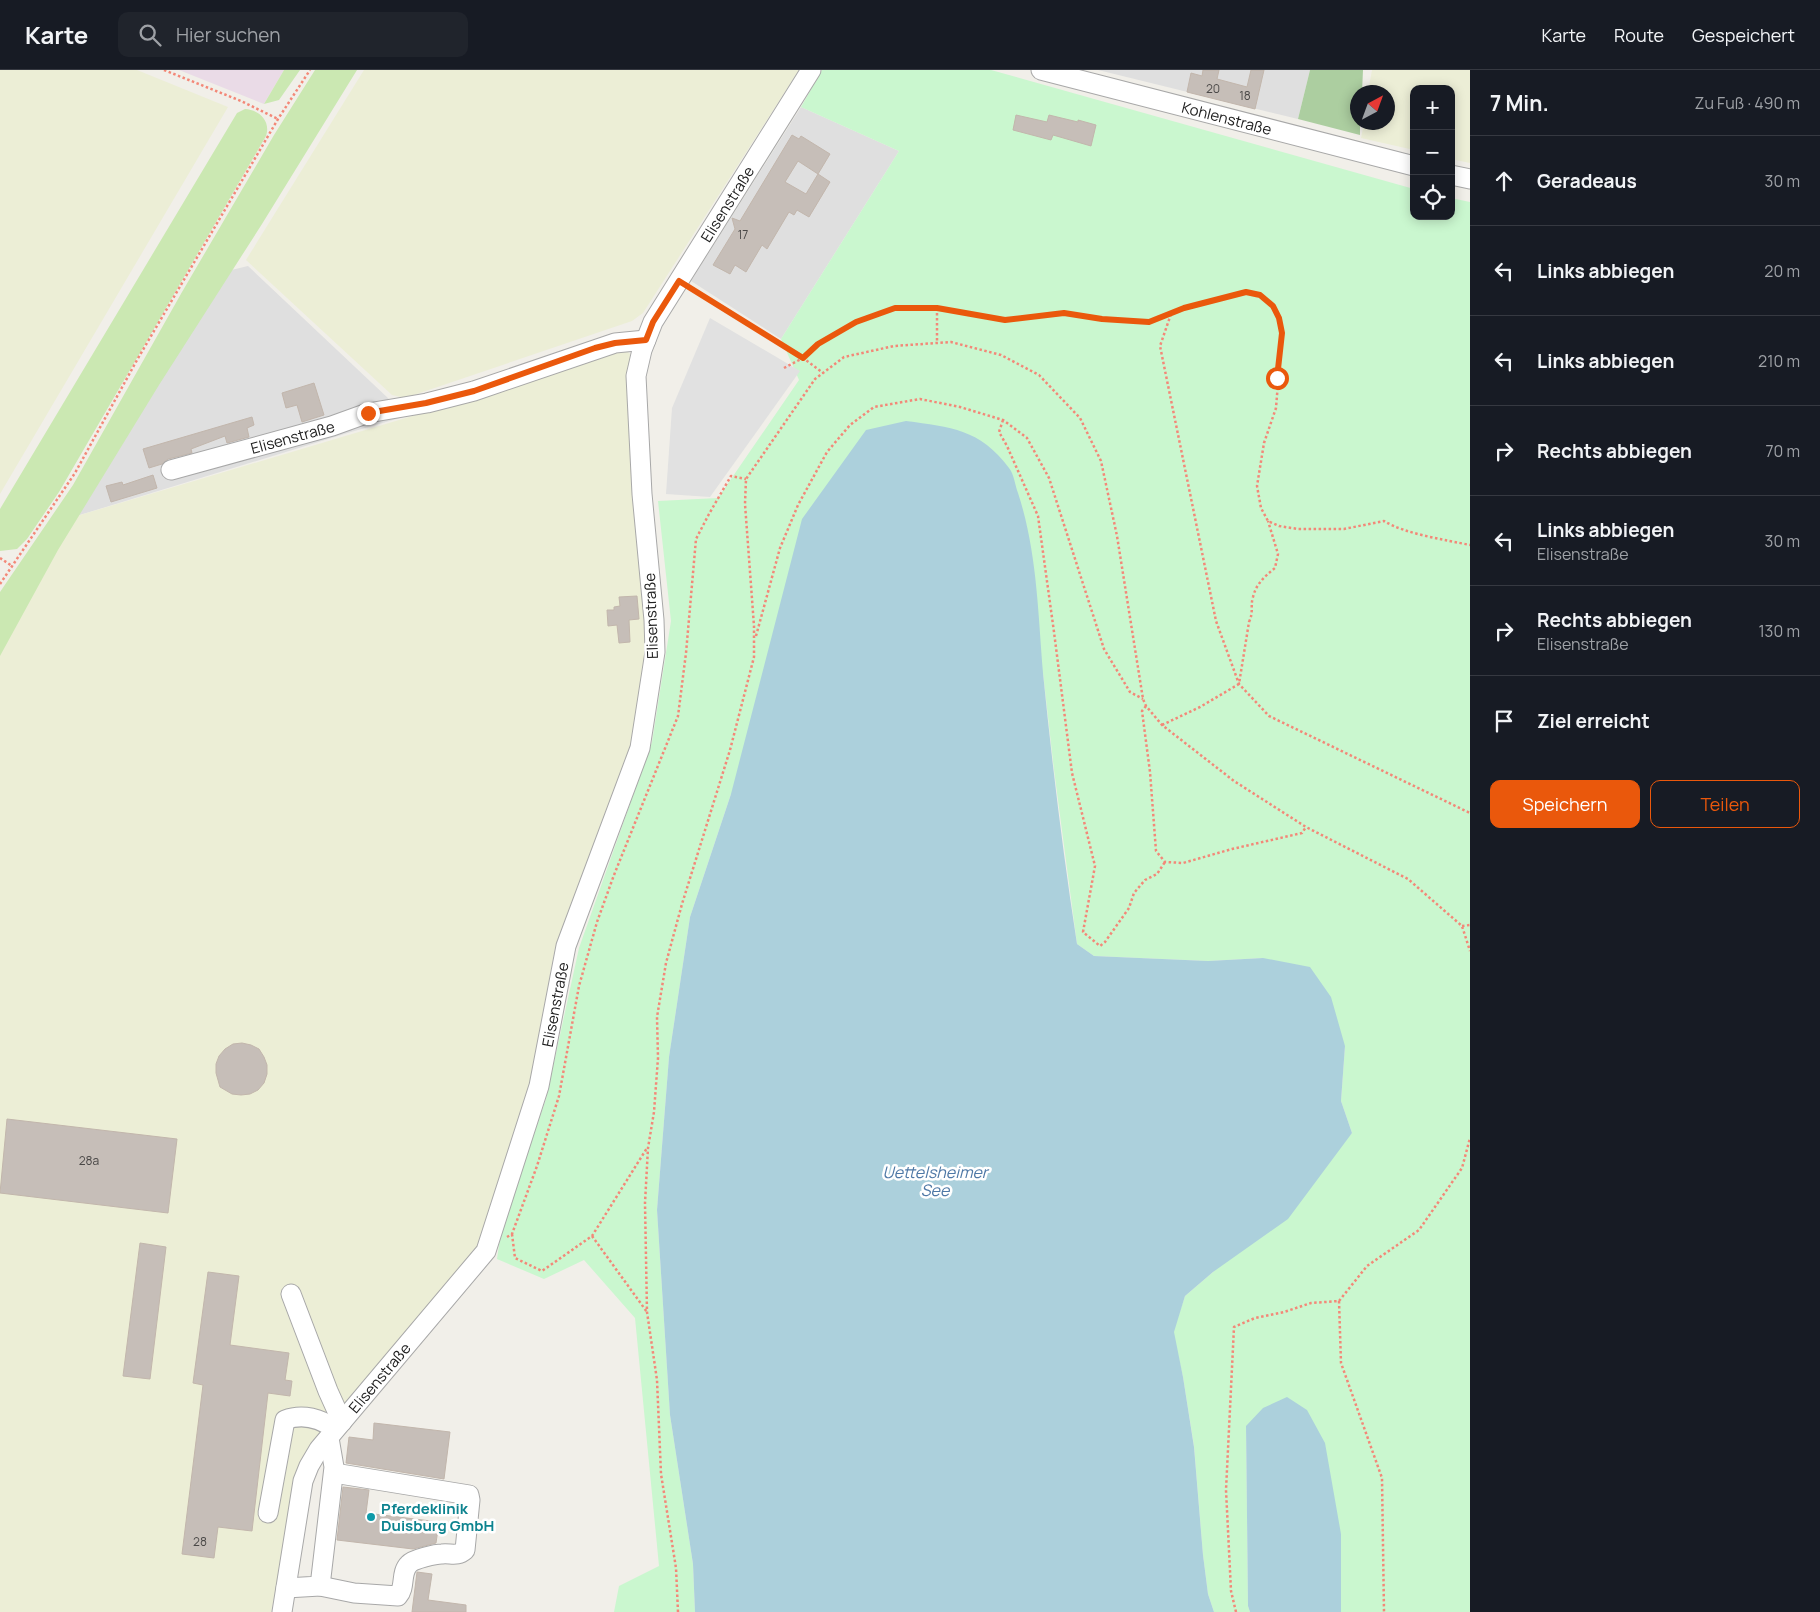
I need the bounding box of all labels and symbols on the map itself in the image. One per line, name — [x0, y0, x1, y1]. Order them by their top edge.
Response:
house number: 20 — [1206, 80, 1220, 97]
north arrow — [1350, 85, 1395, 130]
house number: 18 — [1239, 87, 1251, 104]
street label: Kohlenstraße — [1180, 96, 1274, 140]
street label: Elisenstraße — [695, 162, 759, 246]
house number: 17 — [738, 226, 748, 243]
route start — [1266, 367, 1289, 390]
route end — [357, 402, 380, 425]
street label: Elisenstraße — [248, 415, 337, 458]
street label: Elisenstraße — [639, 572, 663, 659]
street label: Elisenstraße — [536, 960, 573, 1049]
house number: 28a — [79, 1152, 99, 1169]
water label: Uettelsheimer See — [882, 1161, 990, 1201]
street label: Elisenstraße — [343, 1338, 415, 1417]
place label: Pferdeklinik Duisburg GmbH — [381, 1498, 494, 1536]
marker: Pferdeklinik Duisburg GmbH — [365, 1511, 377, 1523]
house number: 28 — [193, 1533, 207, 1550]

